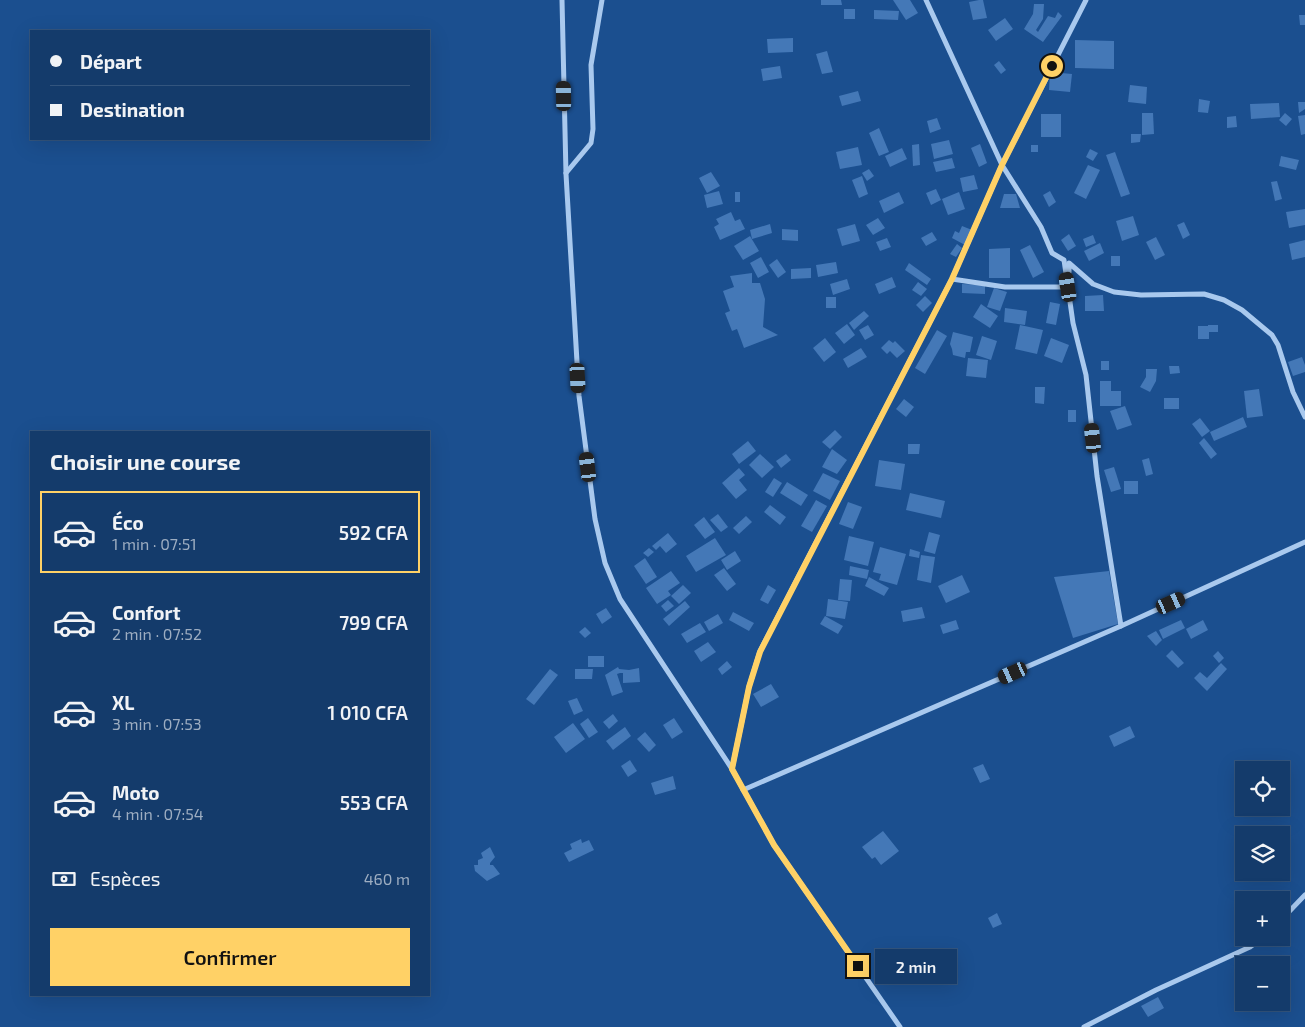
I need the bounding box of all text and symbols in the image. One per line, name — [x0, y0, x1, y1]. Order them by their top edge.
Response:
text: Départ — [80, 50, 142, 73]
route start — [1041, 55, 1063, 77]
car — [556, 81, 571, 111]
text: Destination — [80, 98, 185, 121]
car — [1058, 271, 1077, 303]
car — [569, 363, 586, 393]
car — [1083, 422, 1102, 454]
text: Choisir une course — [50, 448, 241, 474]
car — [578, 451, 597, 483]
icon: car — [52, 510, 97, 555]
text: Éco — [112, 511, 144, 534]
text: 592 CFA — [339, 521, 408, 544]
text: 1 min · 07:51 — [112, 534, 197, 553]
car — [1154, 590, 1187, 616]
icon: car — [52, 600, 97, 645]
text: Confort — [112, 601, 180, 624]
text: 799 CFA — [339, 611, 408, 634]
text: 2 min · 07:52 — [112, 624, 202, 643]
car — [996, 660, 1029, 686]
icon: car — [52, 690, 97, 735]
text: XL — [112, 691, 134, 714]
text: 1 010 CFA — [328, 701, 408, 724]
text: 3 min · 07:53 — [112, 714, 202, 733]
map controls — [1235, 761, 1290, 1011]
button: locate — [1235, 761, 1290, 816]
icon: car — [52, 780, 97, 825]
text: Moto — [112, 781, 160, 804]
text: 553 CFA — [340, 791, 408, 814]
text: 4 min · 07:54 — [112, 804, 204, 823]
button: layers — [1235, 826, 1290, 881]
icon: cash — [50, 865, 78, 893]
text: Espèces — [90, 867, 161, 890]
text: 460 m — [364, 869, 410, 888]
button: + — [1235, 891, 1290, 946]
button: Confirmer — [50, 928, 410, 986]
callout: 2 min — [876, 948, 958, 984]
route end — [847, 955, 869, 977]
button: − — [1235, 956, 1290, 1011]
text: 2 min — [896, 957, 936, 976]

